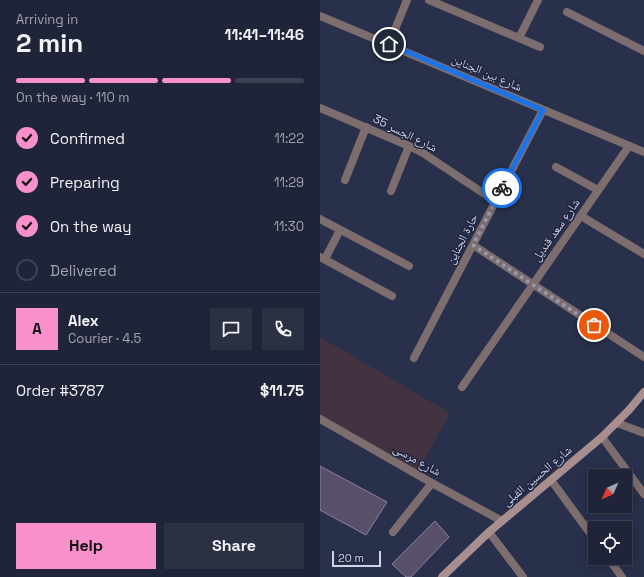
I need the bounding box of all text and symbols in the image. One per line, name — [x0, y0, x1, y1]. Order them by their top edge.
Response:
text: Arriving in — [16, 11, 78, 28]
text: 11:41–11:46 — [225, 25, 304, 44]
text: 2 min — [16, 26, 83, 60]
pin — [372, 27, 406, 61]
icon: home — [378, 33, 400, 55]
street label: شارع بين الجناين — [449, 51, 525, 95]
text: On the way · 110 m — [16, 89, 129, 106]
street label: شارع الجسر 35 — [370, 111, 440, 155]
icon: check — [16, 127, 38, 149]
text: Confirmed — [50, 129, 125, 148]
text: 11:22 — [274, 130, 304, 147]
courier — [482, 168, 522, 208]
icon: check — [16, 171, 38, 193]
text: Preparing — [50, 173, 120, 192]
text: 11:29 — [274, 174, 304, 191]
icon: bike — [491, 177, 513, 199]
street label: شارع سعد قنديل — [529, 195, 584, 264]
street label: حارة الجناين — [443, 211, 482, 267]
icon: check — [16, 215, 38, 237]
text: On the way — [50, 217, 131, 236]
text: 11:30 — [274, 218, 304, 235]
text: Delivered — [50, 261, 117, 280]
button: chat — [210, 308, 252, 350]
button: phone — [262, 308, 304, 350]
pin — [577, 308, 611, 342]
text: Alex — [68, 311, 99, 330]
icon: bag — [583, 314, 605, 336]
text: A — [32, 319, 42, 338]
text: Courier · 4.5 — [68, 330, 141, 347]
text: Order #3787 — [16, 381, 104, 400]
text: $11.75 — [260, 381, 304, 400]
street label: شارع مرسى — [390, 440, 444, 480]
street label: شارع الحسين القبلى — [499, 442, 575, 510]
north arrow — [588, 469, 632, 513]
map controls — [588, 469, 632, 565]
button: locate — [588, 521, 632, 565]
button: Help — [16, 523, 156, 569]
button: Share — [164, 523, 304, 569]
scale bar — [332, 549, 381, 568]
text: 20 m — [338, 551, 364, 565]

